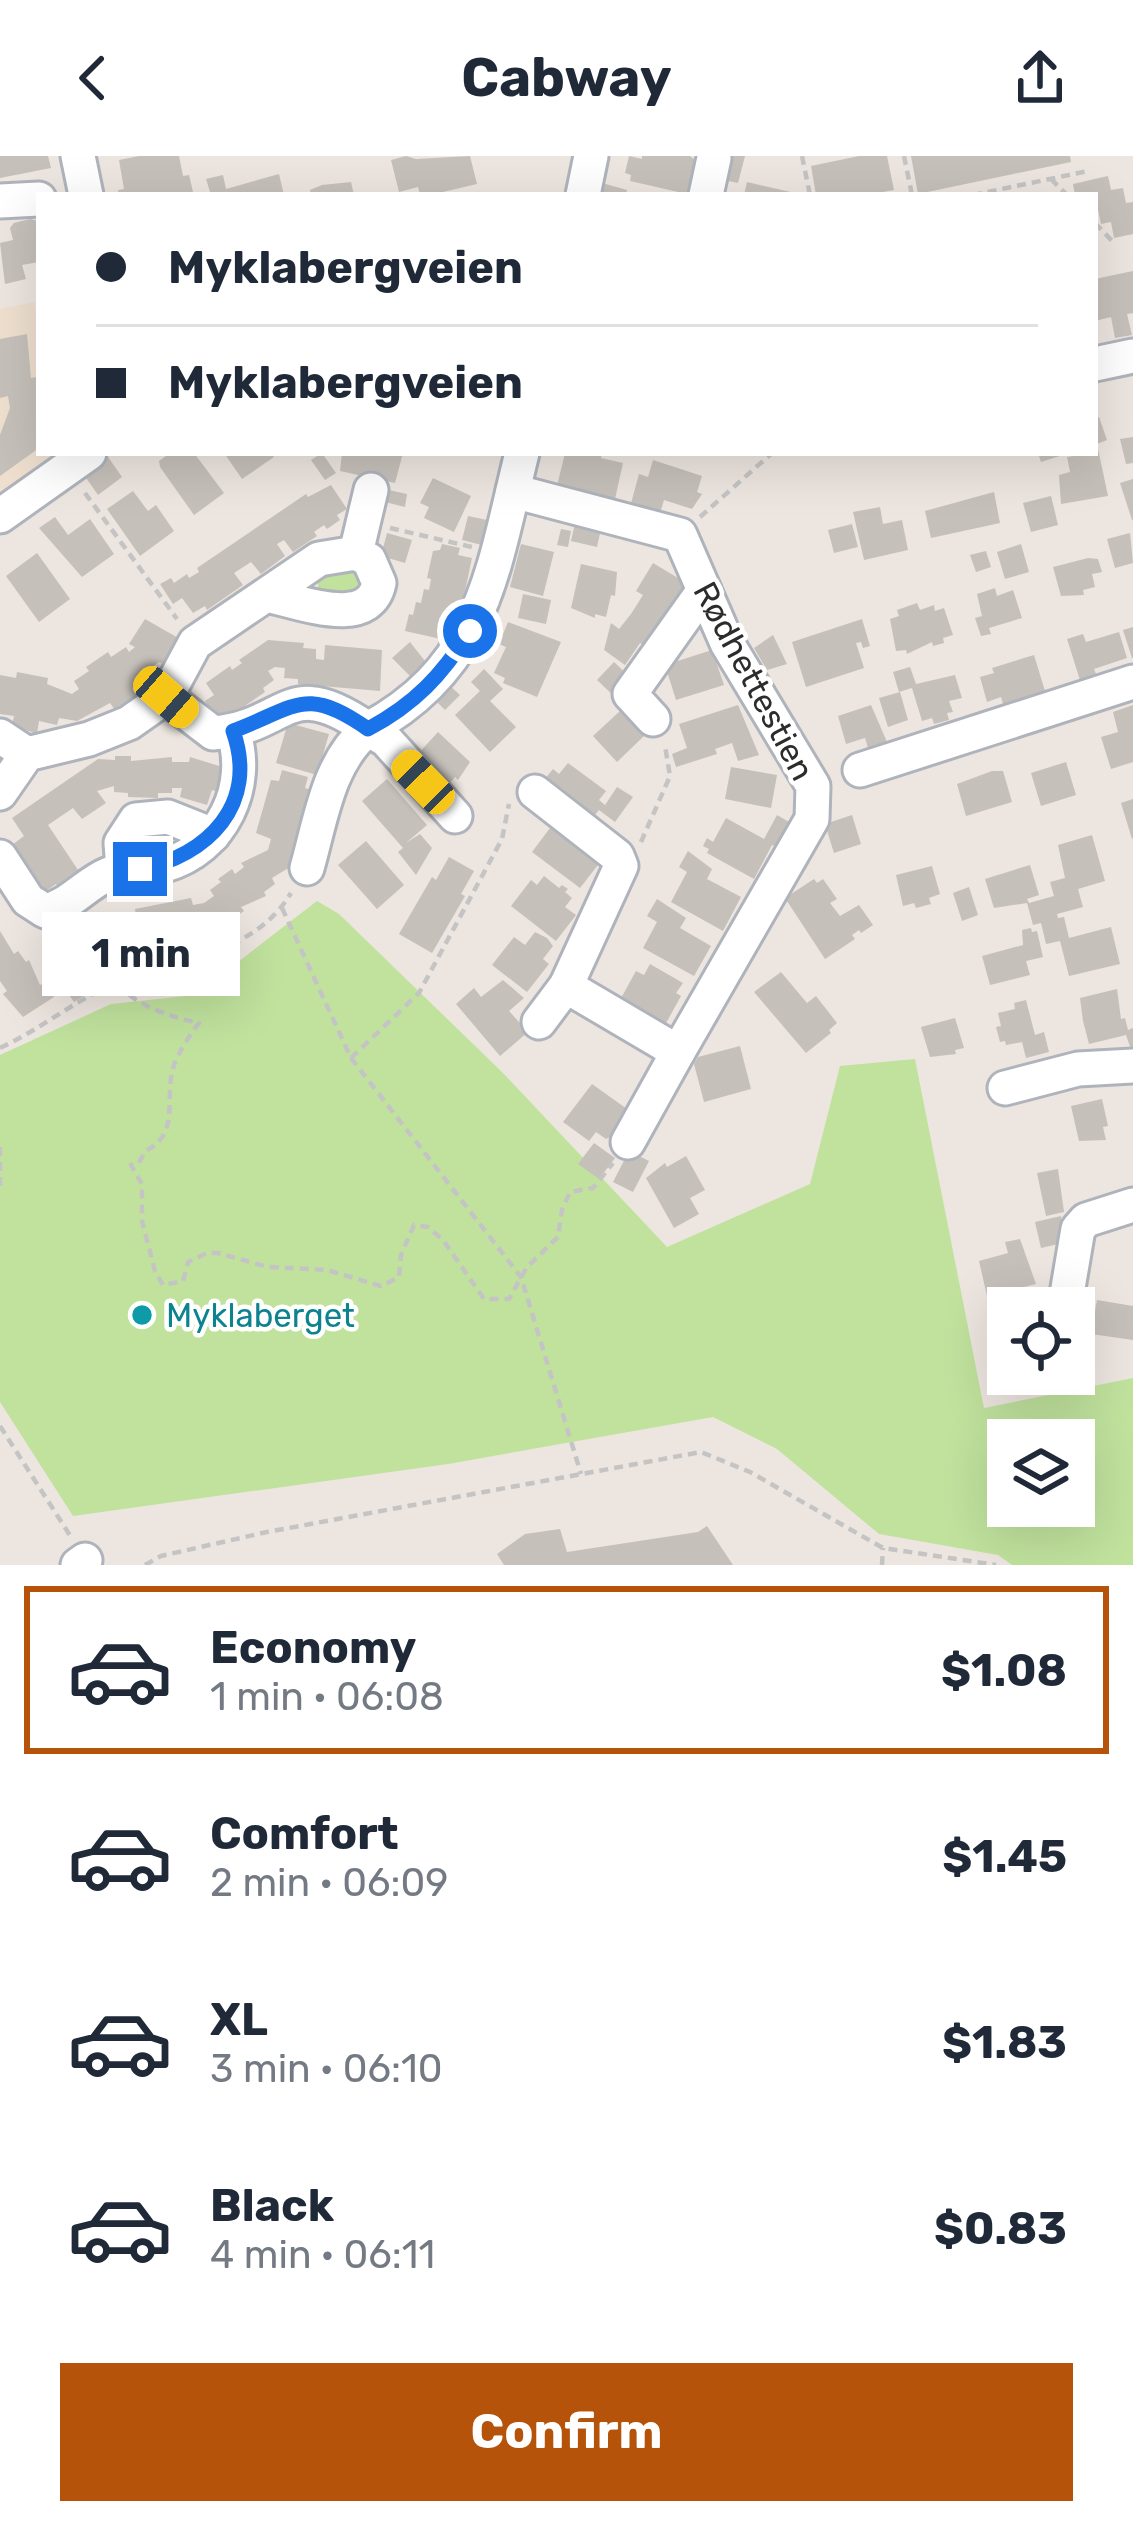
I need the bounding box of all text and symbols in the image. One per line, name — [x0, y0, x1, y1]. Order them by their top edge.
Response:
icon: back — [60, 45, 126, 111]
icon: share — [1007, 45, 1073, 111]
text: Cabway — [461, 46, 672, 110]
text: Myklabergveien — [168, 241, 523, 294]
text: Myklabergveien — [168, 356, 523, 409]
street label: Rødhettestien — [685, 575, 823, 787]
route start — [443, 604, 497, 658]
car — [127, 660, 205, 734]
car — [385, 744, 461, 820]
route end — [113, 842, 167, 896]
callout: 1 min — [41, 911, 239, 995]
text: 1 min — [91, 931, 191, 977]
map controls — [987, 1287, 1095, 1527]
button: locate — [987, 1287, 1095, 1395]
place label: Myklaberget — [166, 1296, 355, 1335]
marker: Myklaberget — [129, 1302, 155, 1328]
button: layers — [987, 1419, 1095, 1527]
icon: car — [66, 1616, 174, 1724]
text: Economy — [210, 1621, 416, 1674]
text: $1.08 — [941, 1644, 1067, 1697]
text: 1 min · 06:08 — [210, 1674, 444, 1720]
icon: car — [66, 1802, 174, 1910]
text: Comfort — [210, 1807, 399, 1860]
text: $1.45 — [942, 1830, 1067, 1883]
text: 2 min · 06:09 — [210, 1860, 448, 1906]
icon: car — [66, 1988, 174, 2096]
text: XL — [210, 1993, 268, 2046]
text: $1.83 — [942, 2016, 1067, 2069]
text: 3 min · 06:10 — [210, 2046, 442, 2092]
icon: car — [66, 2174, 174, 2282]
text: Black — [210, 2179, 334, 2232]
text: $0.83 — [934, 2202, 1067, 2255]
text: 4 min · 06:11 — [210, 2232, 435, 2278]
button: Confirm — [60, 2363, 1073, 2501]

